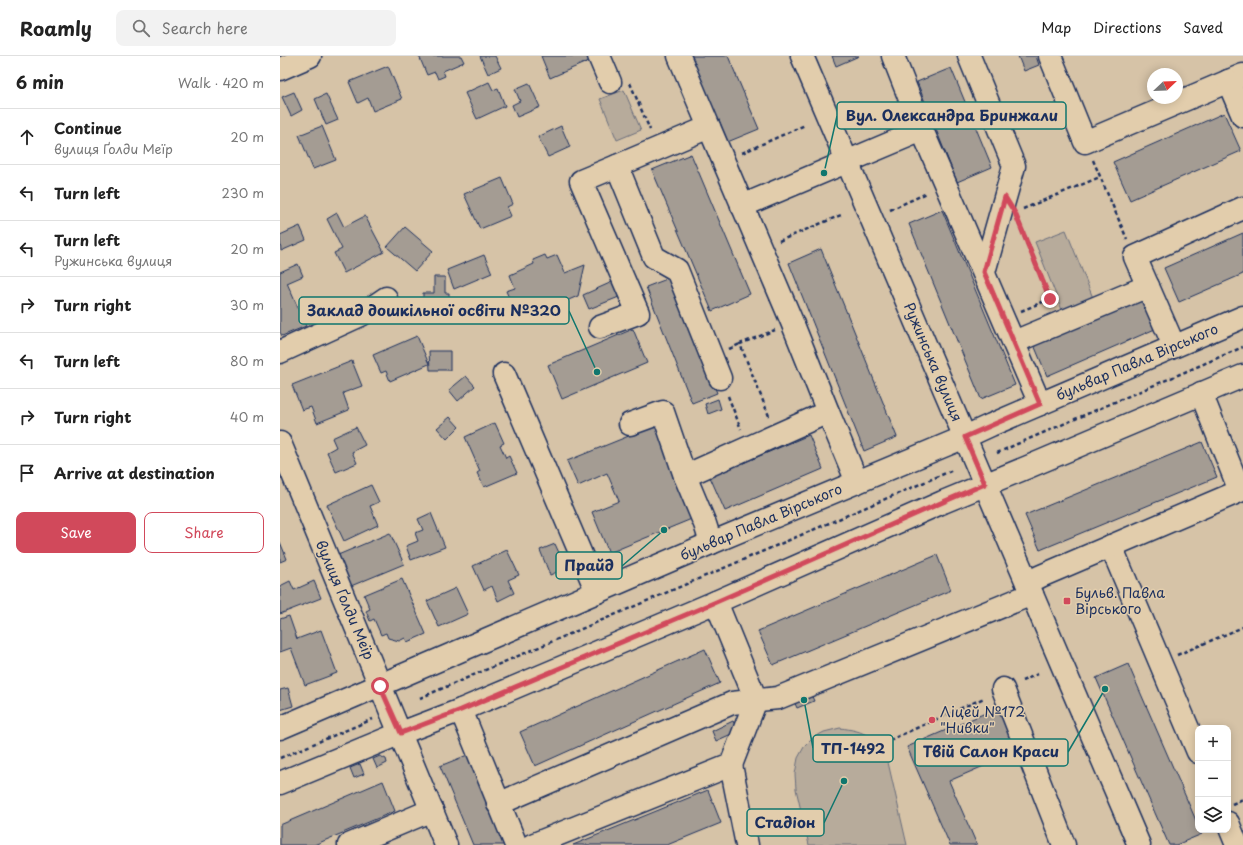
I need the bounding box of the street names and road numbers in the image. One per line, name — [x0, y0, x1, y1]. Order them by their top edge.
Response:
street label: Ружинська вулиця — [899, 299, 968, 425]
street label: бульвар Павла Вірського — [1052, 318, 1221, 405]
street label: бульвар Павла Вірського — [676, 478, 845, 565]
street label: вулиця Ґолди Меїр — [311, 537, 380, 663]

